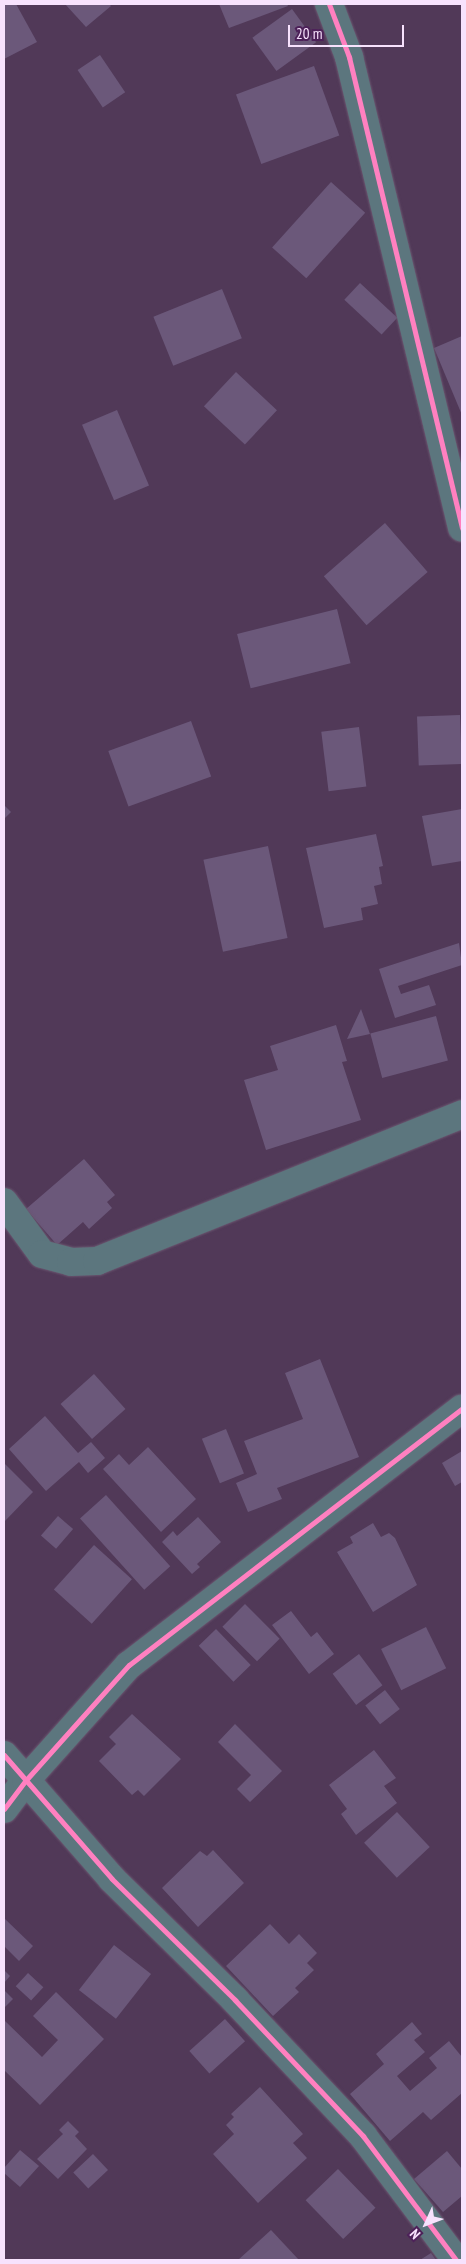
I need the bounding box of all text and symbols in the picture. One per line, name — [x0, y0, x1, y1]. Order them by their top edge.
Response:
scale bar — [291, 15, 407, 47]
text: 20 m — [296, 24, 322, 43]
north arrow — [401, 2199, 451, 2249]
text: N — [406, 2225, 424, 2243]

